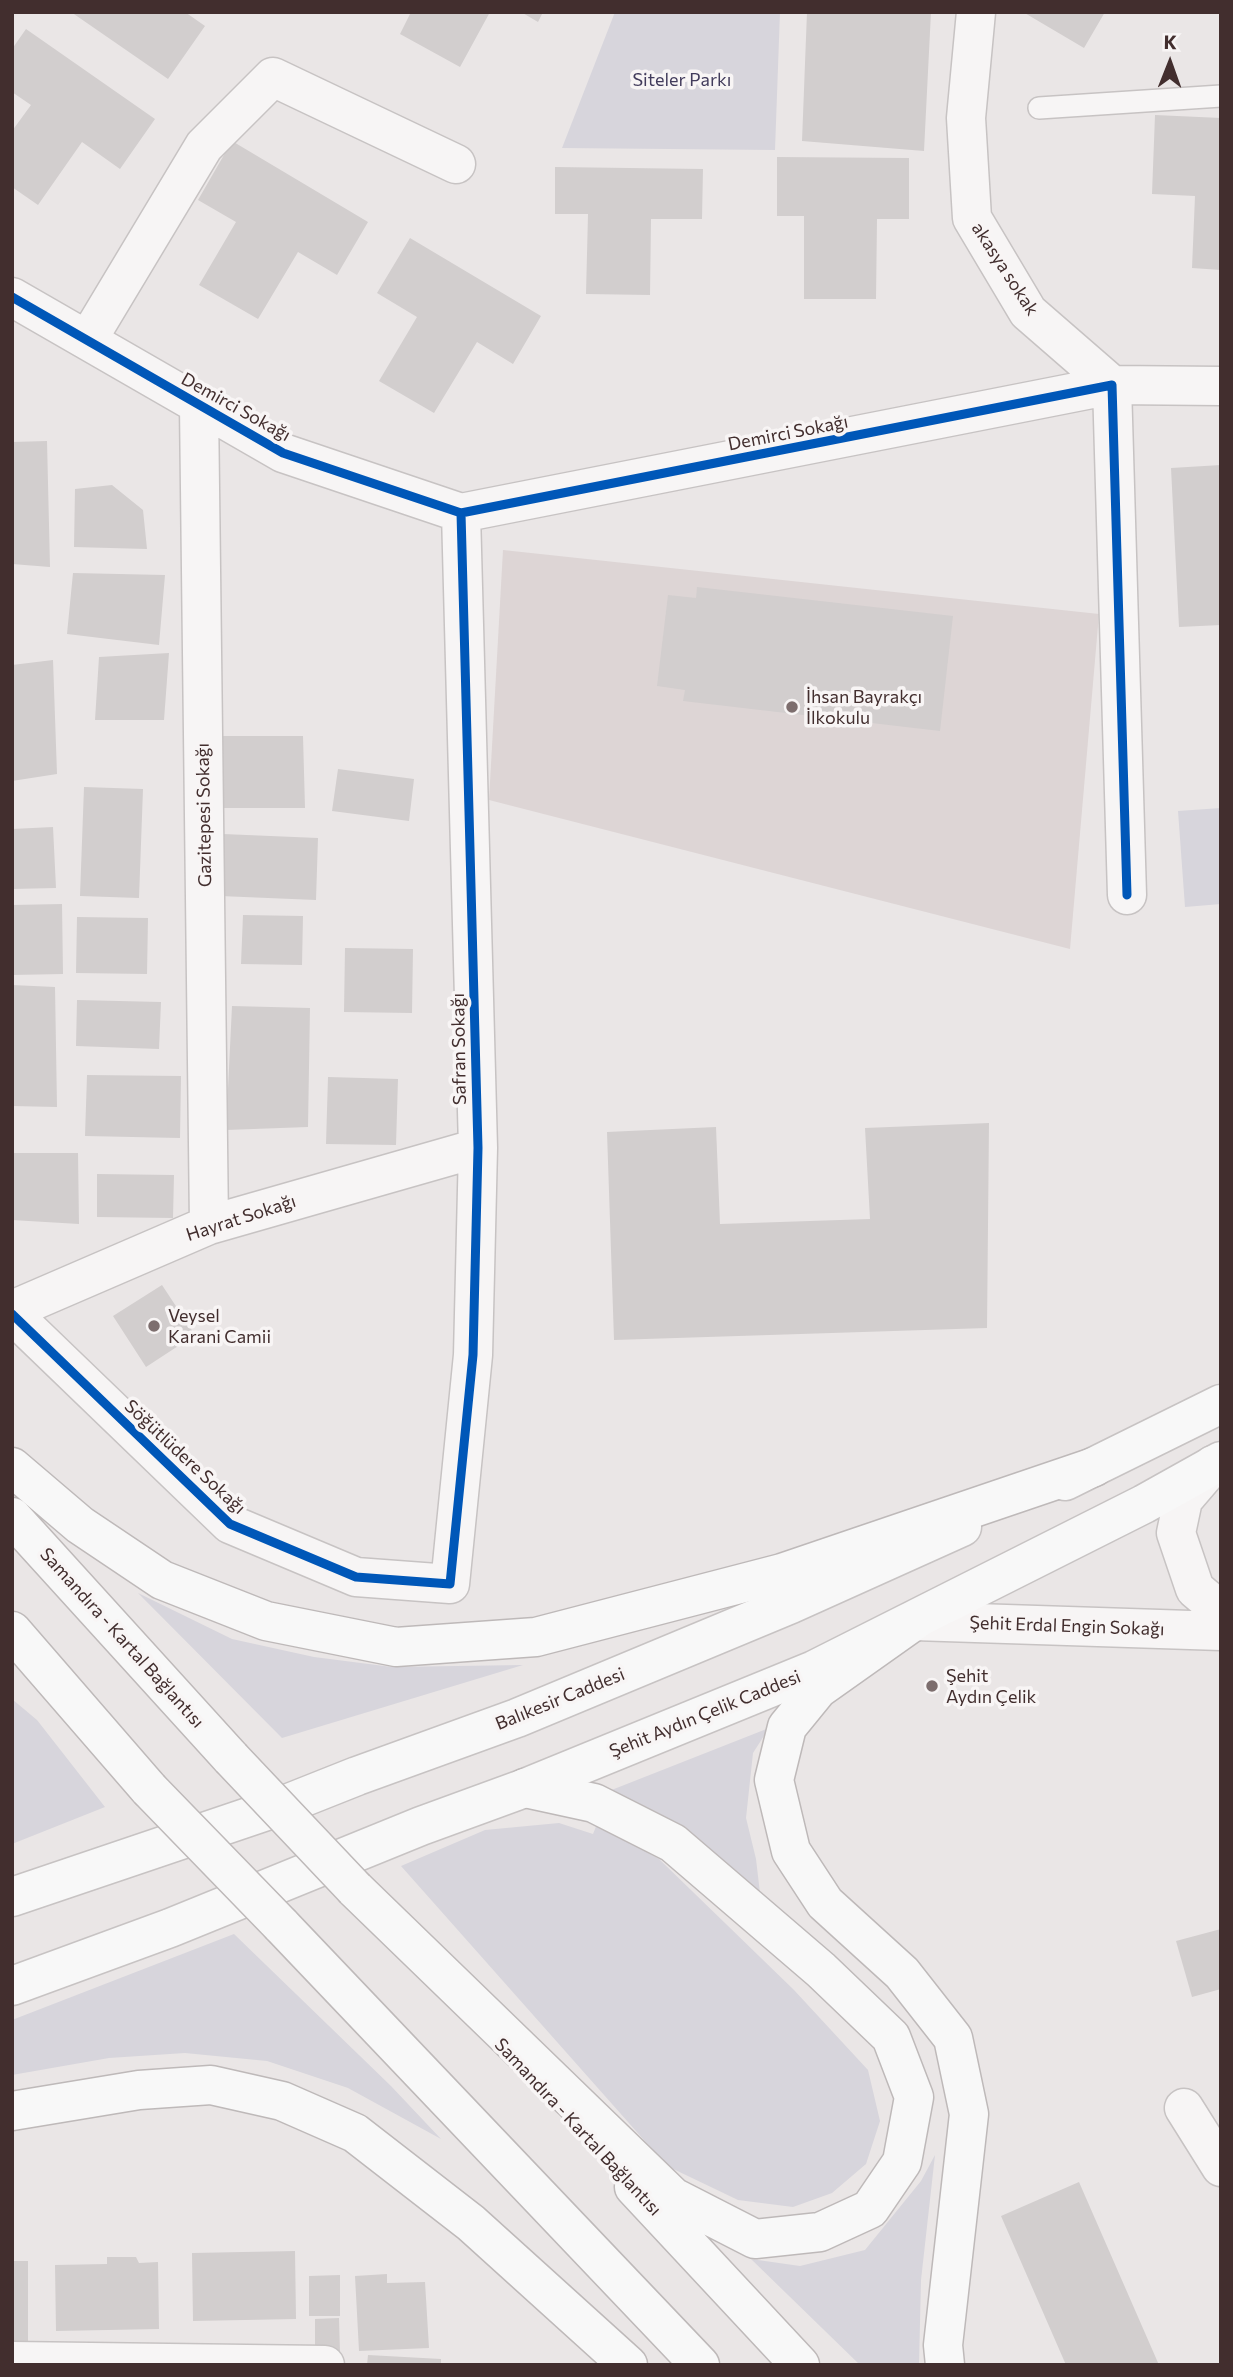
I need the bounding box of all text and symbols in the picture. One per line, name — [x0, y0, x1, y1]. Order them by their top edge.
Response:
north arrow — [1135, 28, 1205, 98]
text: K — [1164, 30, 1177, 53]
park label: Siteler Parkı — [633, 69, 731, 91]
street label: akasya sokak — [967, 218, 1043, 320]
street label: Demirci Sokağı — [177, 368, 295, 446]
street label: Demirci Sokağı — [726, 411, 850, 455]
place label: İhsan Bayrakçı İlkokulu — [806, 686, 922, 728]
marker: İhsan Bayrakçı İlkokulu — [784, 699, 800, 715]
street label: Gazitepesi Sokağı — [192, 743, 216, 887]
street label: Safran Sokağı — [447, 993, 471, 1105]
street label: Hayrat Sokağı — [183, 1190, 299, 1246]
place label: Veysel Karani Camii — [168, 1305, 271, 1348]
marker: Veysel Karani Camii — [146, 1318, 162, 1334]
street label: Söğütlüdere Sokağı — [120, 1395, 250, 1519]
street label: Samandıra - Kartal Bağlantısı — [35, 1544, 209, 1732]
street label: Şehit Erdal Engin Sokağı — [969, 1612, 1165, 1640]
street label: Balıkesir Caddesi — [492, 1663, 628, 1735]
place label: Şehit Aydın Çelik — [946, 1665, 1036, 1708]
street label: Şehit Aydın Çelik Caddesi — [606, 1666, 804, 1762]
marker: Şehit Aydın Çelik — [924, 1678, 940, 1694]
street label: Samandıra - Kartal Bağlantısı — [490, 2034, 666, 2220]

